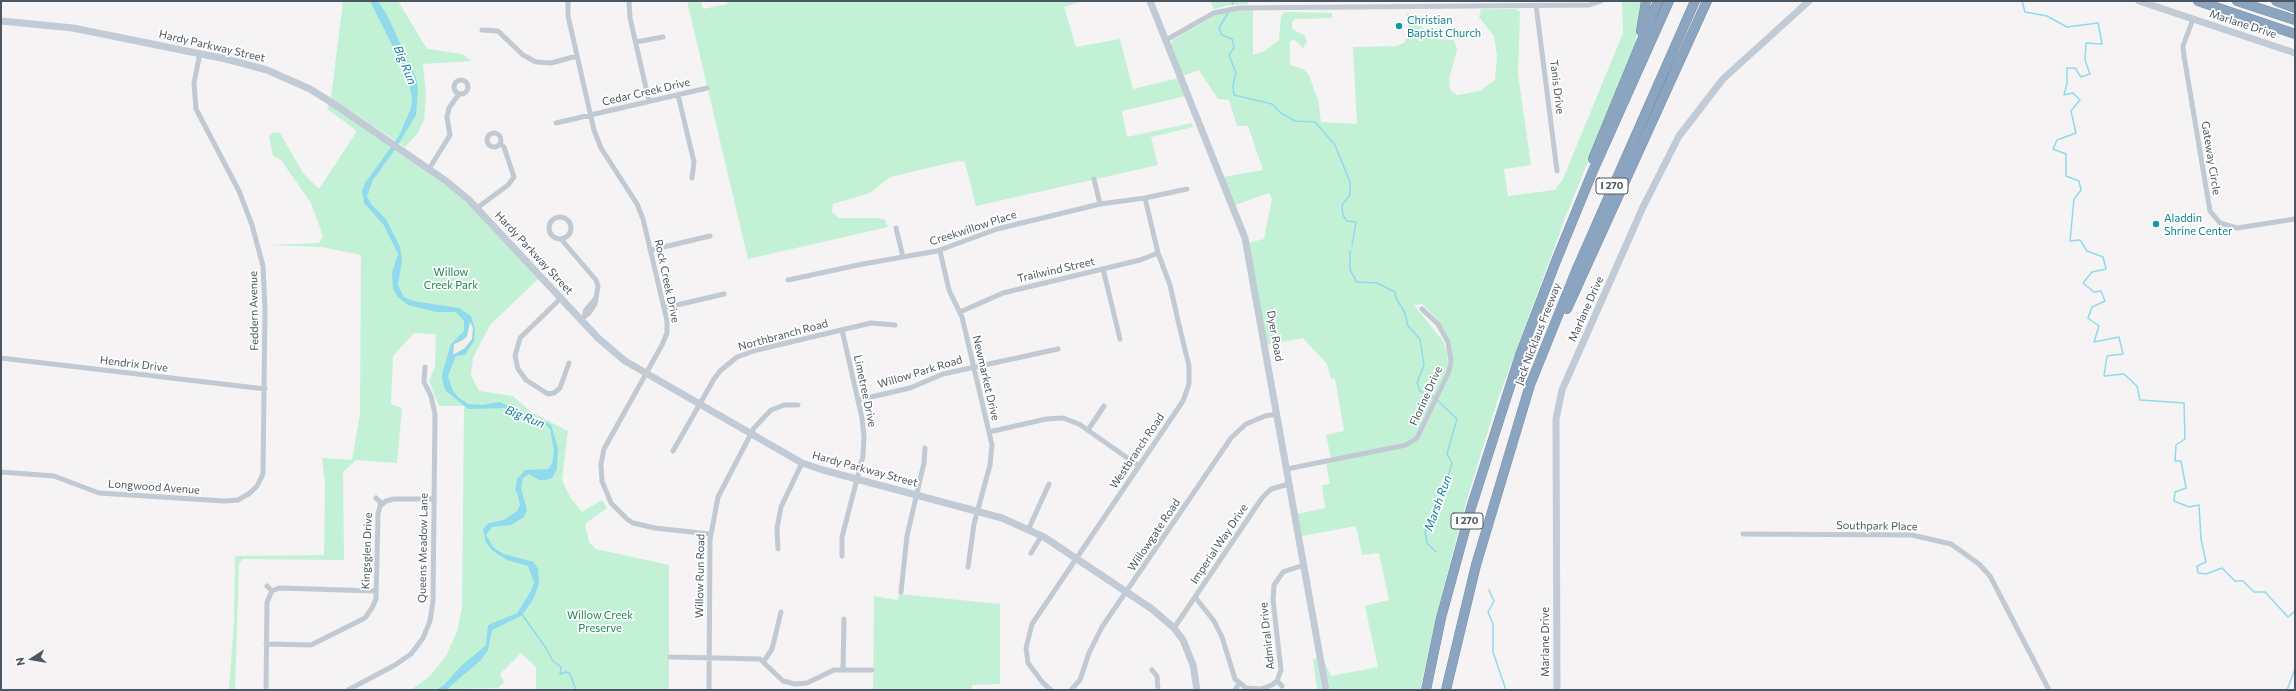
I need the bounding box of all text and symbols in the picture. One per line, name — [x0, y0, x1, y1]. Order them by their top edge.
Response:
street label: Marlane Drive — [2208, 7, 2278, 41]
place label: Christian Baptist Church — [1407, 13, 1481, 39]
marker: Christian Baptist Church — [1394, 21, 1404, 31]
street label: Hardy Parkway Street — [158, 27, 266, 65]
water label: Big Run — [391, 43, 419, 87]
street label: Tanis Drive — [1547, 59, 1567, 115]
street label: Cedar Creek Drive — [601, 75, 691, 109]
street label: Gateway Circle — [2199, 120, 2223, 196]
road number: I 270 — [1596, 178, 1628, 194]
street label: Creekwillow Place — [928, 208, 1018, 248]
street label: Hardy Parkway Street — [492, 209, 576, 297]
place label: Aladdin Shrine Center — [2164, 211, 2232, 237]
marker: Aladdin Shrine Center — [2151, 219, 2161, 229]
street label: Rock Creek Drive — [652, 238, 682, 324]
street label: Trailwind Street — [1016, 255, 1096, 285]
park label: Willow Creek Park — [424, 265, 478, 291]
street label: Feddern Avenue — [247, 271, 261, 351]
street label: Marlane Drive — [1566, 274, 1606, 344]
street label: Jack Nicklaus Freeway — [1512, 281, 1564, 387]
street label: Dyer Road — [1264, 309, 1286, 363]
street label: Northbranch Road — [737, 317, 829, 353]
street label: Newmarket Drive — [970, 334, 1002, 422]
street label: Hendrix Drive — [99, 353, 169, 375]
street label: Willow Park Road — [876, 353, 964, 391]
street label: Limetree Drive — [851, 354, 879, 428]
street label: Florine Drive — [1407, 364, 1445, 428]
water label: Big Run — [503, 403, 547, 431]
street label: Westbranch Road — [1107, 411, 1167, 491]
street label: Hardy Parkway Street — [811, 449, 919, 489]
water label: Marsh Run — [1421, 473, 1455, 533]
street label: Longwood Avenue — [108, 477, 200, 497]
street label: Queens Meadow Lane — [415, 493, 431, 603]
street label: Willowgate Road — [1125, 496, 1183, 574]
street label: Imperial Way Drive — [1187, 502, 1251, 586]
street label: Kingsglen Drive — [359, 512, 375, 590]
road number: I 270 — [1451, 513, 1483, 529]
street label: Southpark Place — [1836, 519, 1918, 533]
street label: Willow Run Road — [693, 534, 707, 618]
street label: Admiral Drive — [1257, 602, 1277, 670]
street label: Marlane Drive — [1538, 607, 1552, 677]
park label: Willow Creek Preserve — [567, 608, 633, 634]
north arrow — [12, 639, 52, 679]
text: N — [13, 656, 27, 667]

